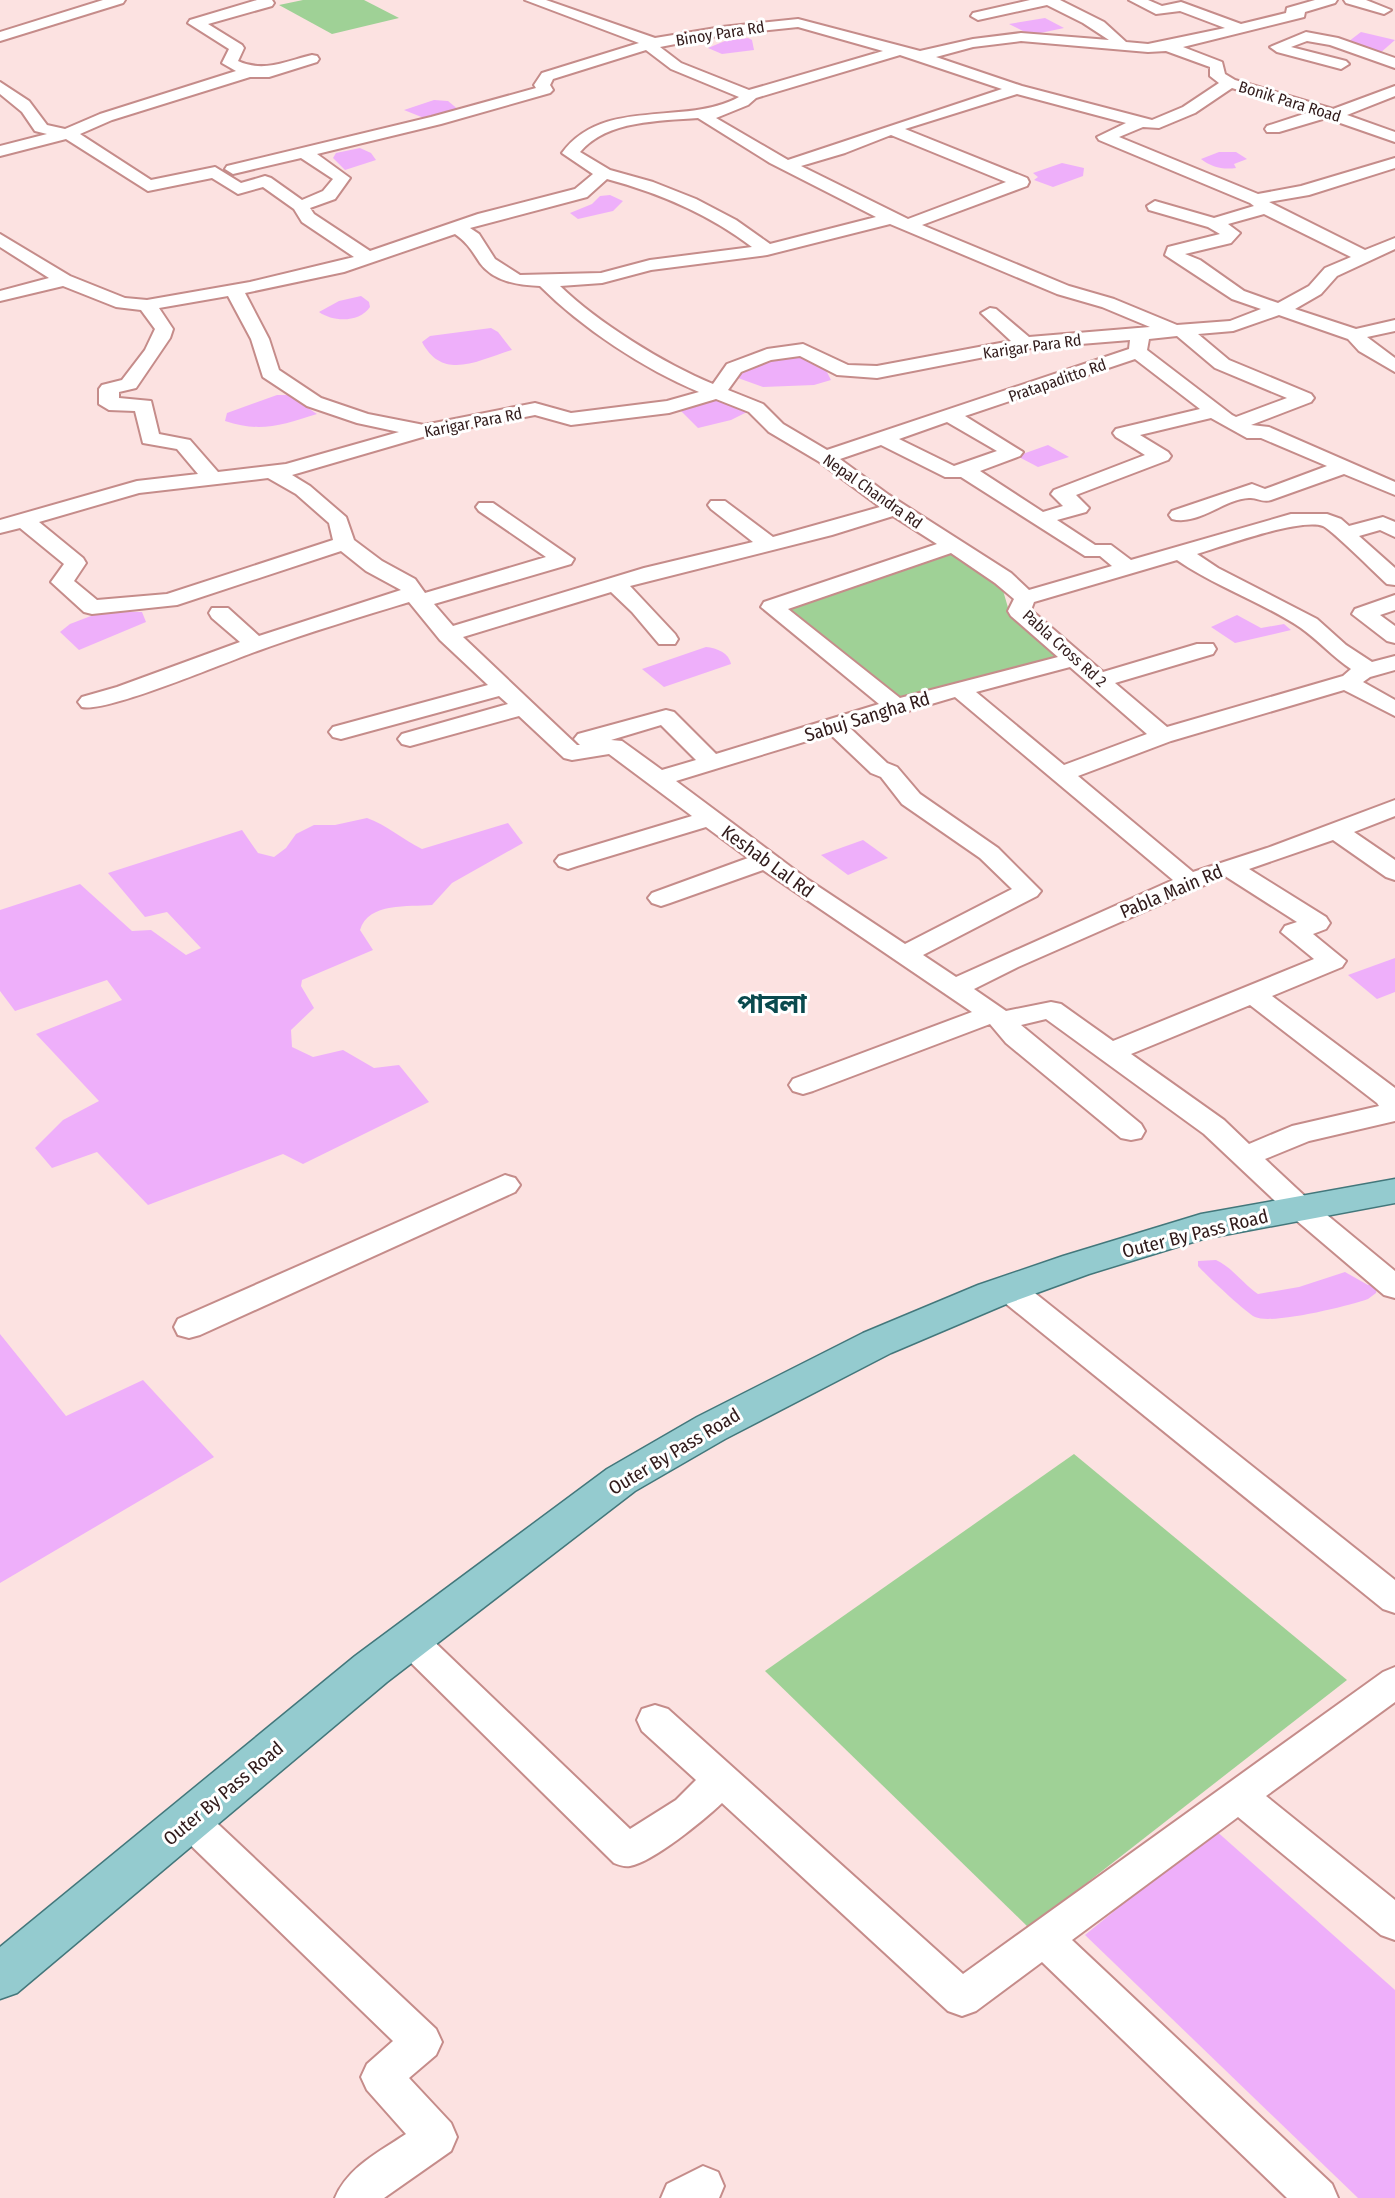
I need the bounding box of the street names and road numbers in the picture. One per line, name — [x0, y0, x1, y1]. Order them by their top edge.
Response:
street label: Binoy Para Rd — [674, 17, 766, 50]
street label: Bonik Para Road — [1236, 77, 1343, 126]
street label: Karigar Para Rd — [982, 330, 1083, 363]
street label: Pratapaditto Rd — [1006, 355, 1109, 406]
street label: Karigar Para Rd — [423, 404, 524, 441]
street label: Nepal Chandra Rd — [819, 450, 926, 533]
street label: Pabla Cross Rd 2 — [1019, 606, 1110, 691]
street label: Sabuj Sangha Rd — [802, 687, 933, 746]
street label: Keshab Lal Rd — [717, 820, 818, 903]
street label: Pabla Main Rd — [1116, 860, 1226, 923]
street label: Outer By Pass Road — [1120, 1204, 1271, 1263]
street label: Outer By Pass Road — [604, 1403, 744, 1500]
street label: Outer By Pass Road — [159, 1736, 288, 1850]

